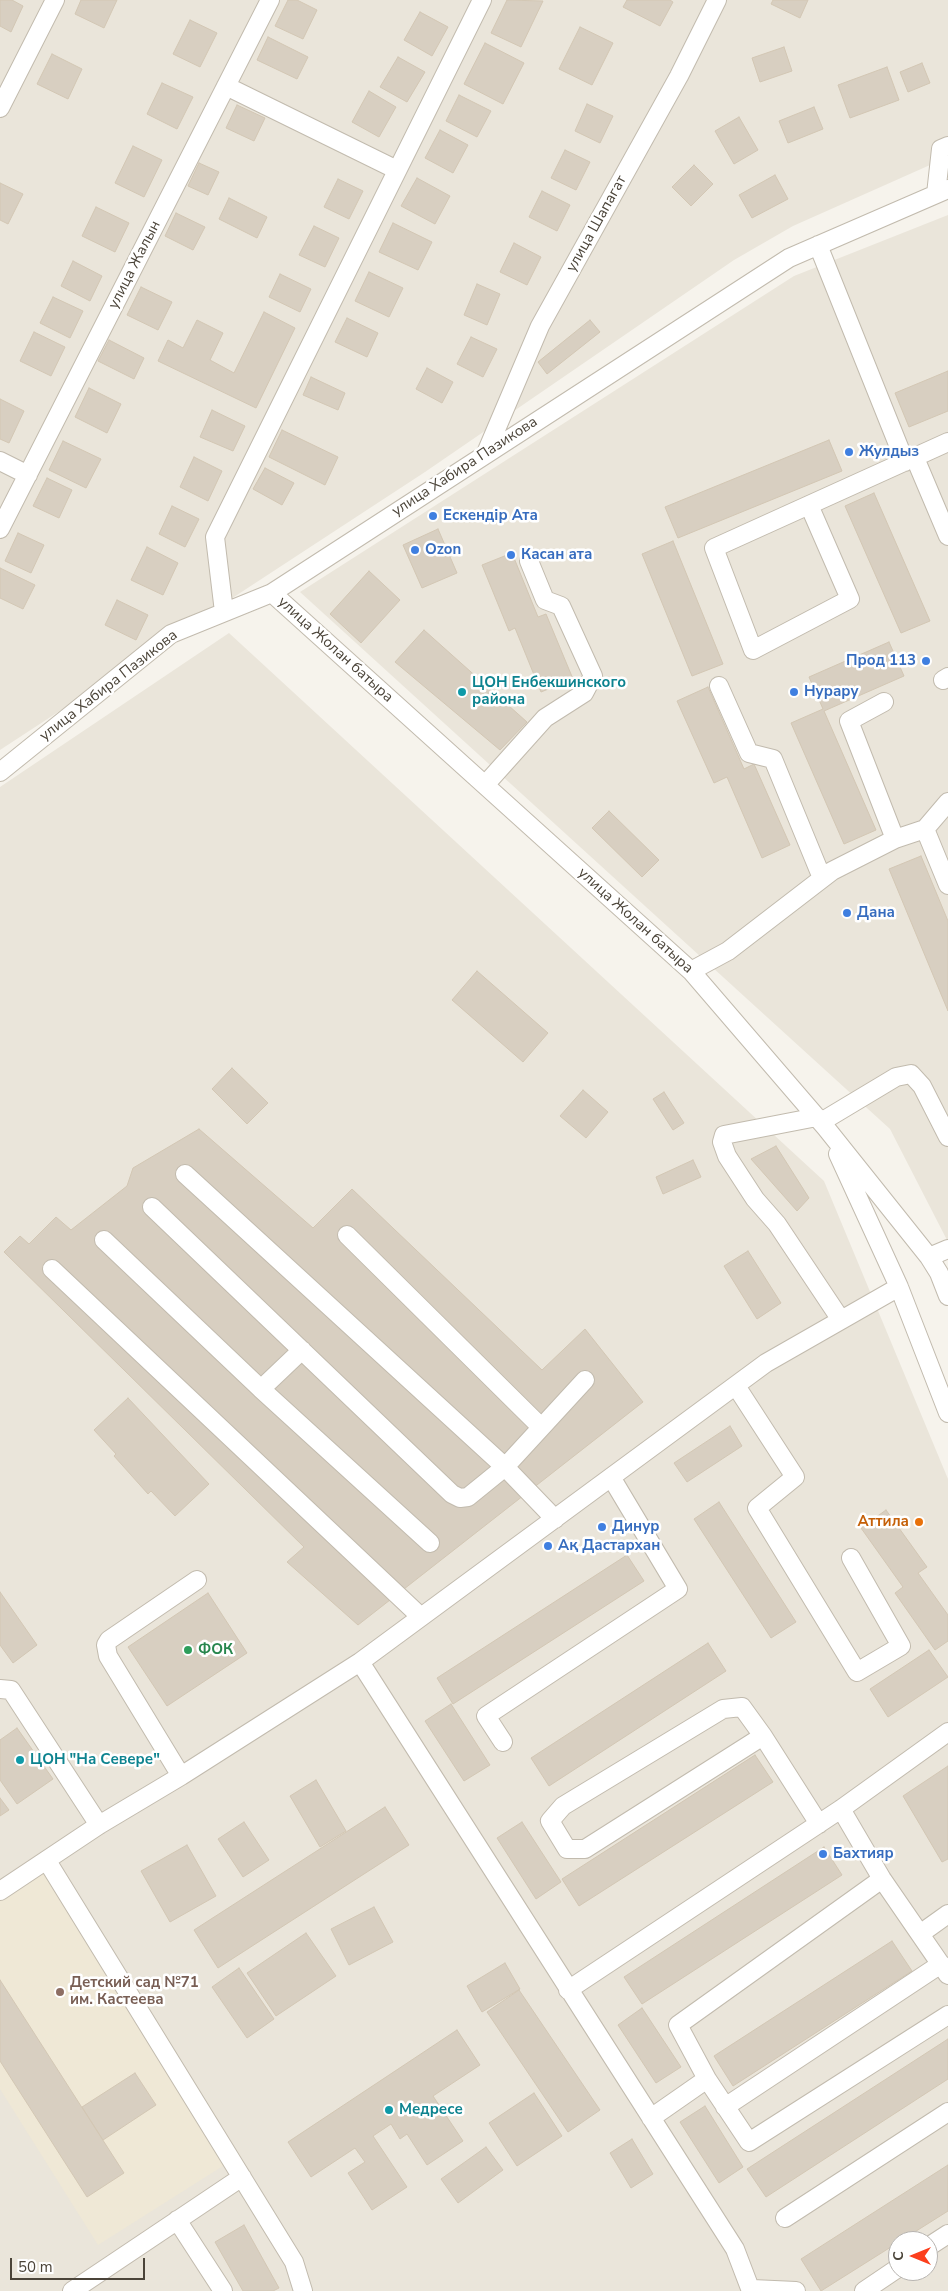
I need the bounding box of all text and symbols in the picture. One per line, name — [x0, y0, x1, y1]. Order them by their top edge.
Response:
street label: улица Шапагат — [563, 173, 631, 275]
street label: улица Жалын — [105, 218, 165, 312]
street label: улица Хабира Пазикова — [389, 413, 541, 521]
place label: Жулдыз — [859, 443, 919, 461]
marker: Жулдыз — [843, 446, 855, 458]
place label: Ескендір Ата — [443, 507, 538, 525]
marker: Ескендір Ата — [427, 510, 439, 522]
place label: Ozon — [425, 541, 461, 559]
marker: Ozon — [409, 544, 421, 556]
place label: Касан ата — [521, 546, 592, 564]
marker: Касан ата — [505, 549, 517, 561]
street label: улица Жолан батыра — [274, 593, 396, 707]
street label: улица Хабира Пазикова — [37, 627, 181, 745]
place label: Прод 113 — [846, 652, 916, 670]
marker: Прод 113 — [920, 655, 932, 667]
place label: ЦОН Енбекшинского района — [472, 674, 626, 709]
place label: Нурару — [804, 683, 859, 701]
marker: ЦОН Енбекшинского района — [456, 686, 468, 698]
marker: Нурару — [788, 686, 800, 698]
street label: улица Жолан батыра — [574, 864, 696, 978]
place label: Дана — [857, 904, 895, 922]
marker: Дана — [841, 907, 853, 919]
place label: Аттила — [858, 1513, 909, 1531]
marker: Аттила — [913, 1516, 925, 1528]
place label: Динур — [612, 1518, 659, 1536]
marker: Динур — [596, 1521, 608, 1533]
place label: Ақ Дастархан — [558, 1537, 660, 1555]
marker: Ақ Дастархан — [542, 1540, 554, 1552]
place label: ФОК — [198, 1641, 233, 1659]
marker: ФОК — [182, 1644, 194, 1656]
place label: ЦОН "На Севере" — [30, 1751, 160, 1769]
marker: ЦОН "На Севере" — [14, 1754, 26, 1766]
place label: Бахтияр — [833, 1845, 894, 1863]
marker: Бахтияр — [817, 1848, 829, 1860]
place label: Детский сад №71 им. Кастеева — [70, 1974, 199, 2009]
marker: Детский сад №71 им. Кастеева — [54, 1986, 66, 1998]
place label: Медресе — [399, 2101, 463, 2119]
marker: Медресе — [383, 2104, 395, 2116]
north arrow — [888, 2231, 938, 2281]
scale bar — [12, 2248, 148, 2280]
text: С — [889, 2251, 908, 2261]
text: 50 m — [18, 2257, 53, 2277]

